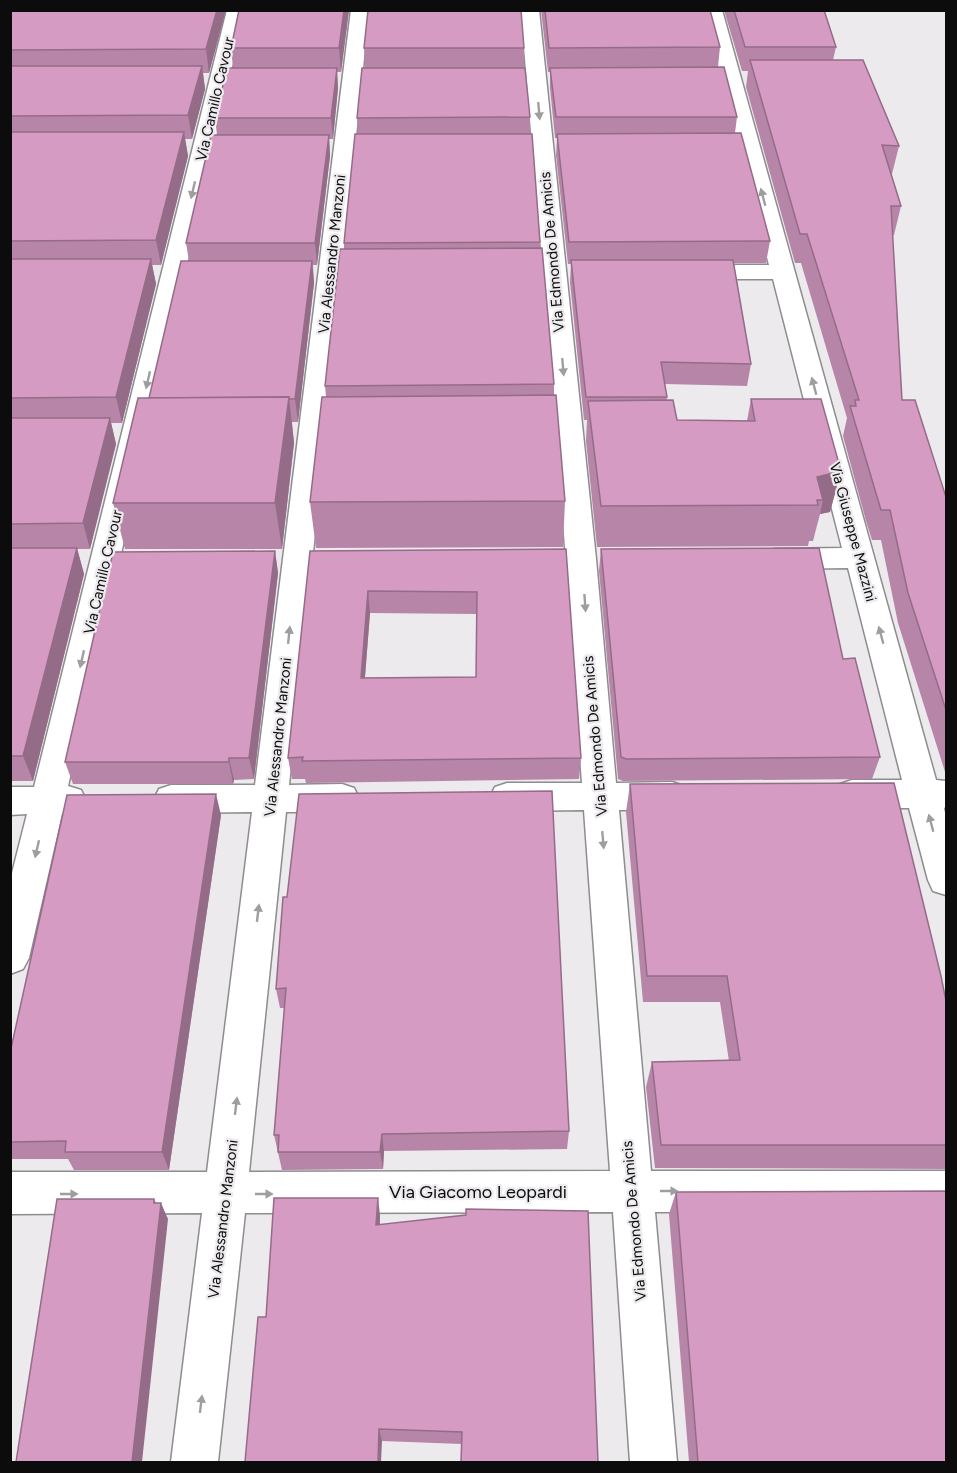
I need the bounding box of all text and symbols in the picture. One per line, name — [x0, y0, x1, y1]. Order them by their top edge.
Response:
street label: Via Camillo Cavour — [192, 35, 238, 163]
one-way arrow — [534, 101, 544, 120]
street label: Via Edmondo De Amicis — [536, 171, 568, 333]
street label: Via Alessandro Manzoni — [315, 174, 349, 334]
one-way arrow — [188, 181, 198, 199]
one-way arrow — [758, 188, 768, 206]
one-way arrow — [558, 358, 568, 377]
one-way arrow — [143, 370, 153, 389]
one-way arrow — [809, 376, 818, 394]
street label: Via Giuseppe Mazzini — [826, 460, 880, 604]
street label: Via Camillo Cavour — [80, 508, 126, 636]
one-way arrow — [580, 594, 589, 613]
one-way arrow — [284, 626, 294, 645]
one-way arrow — [876, 626, 885, 644]
one-way arrow — [76, 650, 86, 668]
street label: Via Edmondo De Amicis — [579, 655, 611, 817]
street label: Via Alessandro Manzoni — [261, 657, 295, 817]
one-way arrow — [926, 814, 936, 832]
one-way arrow — [598, 830, 608, 849]
one-way arrow — [31, 839, 41, 858]
one-way arrow — [253, 903, 262, 922]
one-way arrow — [231, 1097, 240, 1116]
street label: Via Alessandro Manzoni — [204, 1139, 242, 1299]
street label: Via Edmondo De Amicis — [618, 1140, 650, 1302]
street label: Via Giacomo Leopardi — [389, 1181, 567, 1203]
one-way arrow — [659, 1186, 678, 1196]
one-way arrow — [59, 1189, 78, 1199]
one-way arrow — [254, 1189, 273, 1199]
one-way arrow — [197, 1395, 206, 1414]

